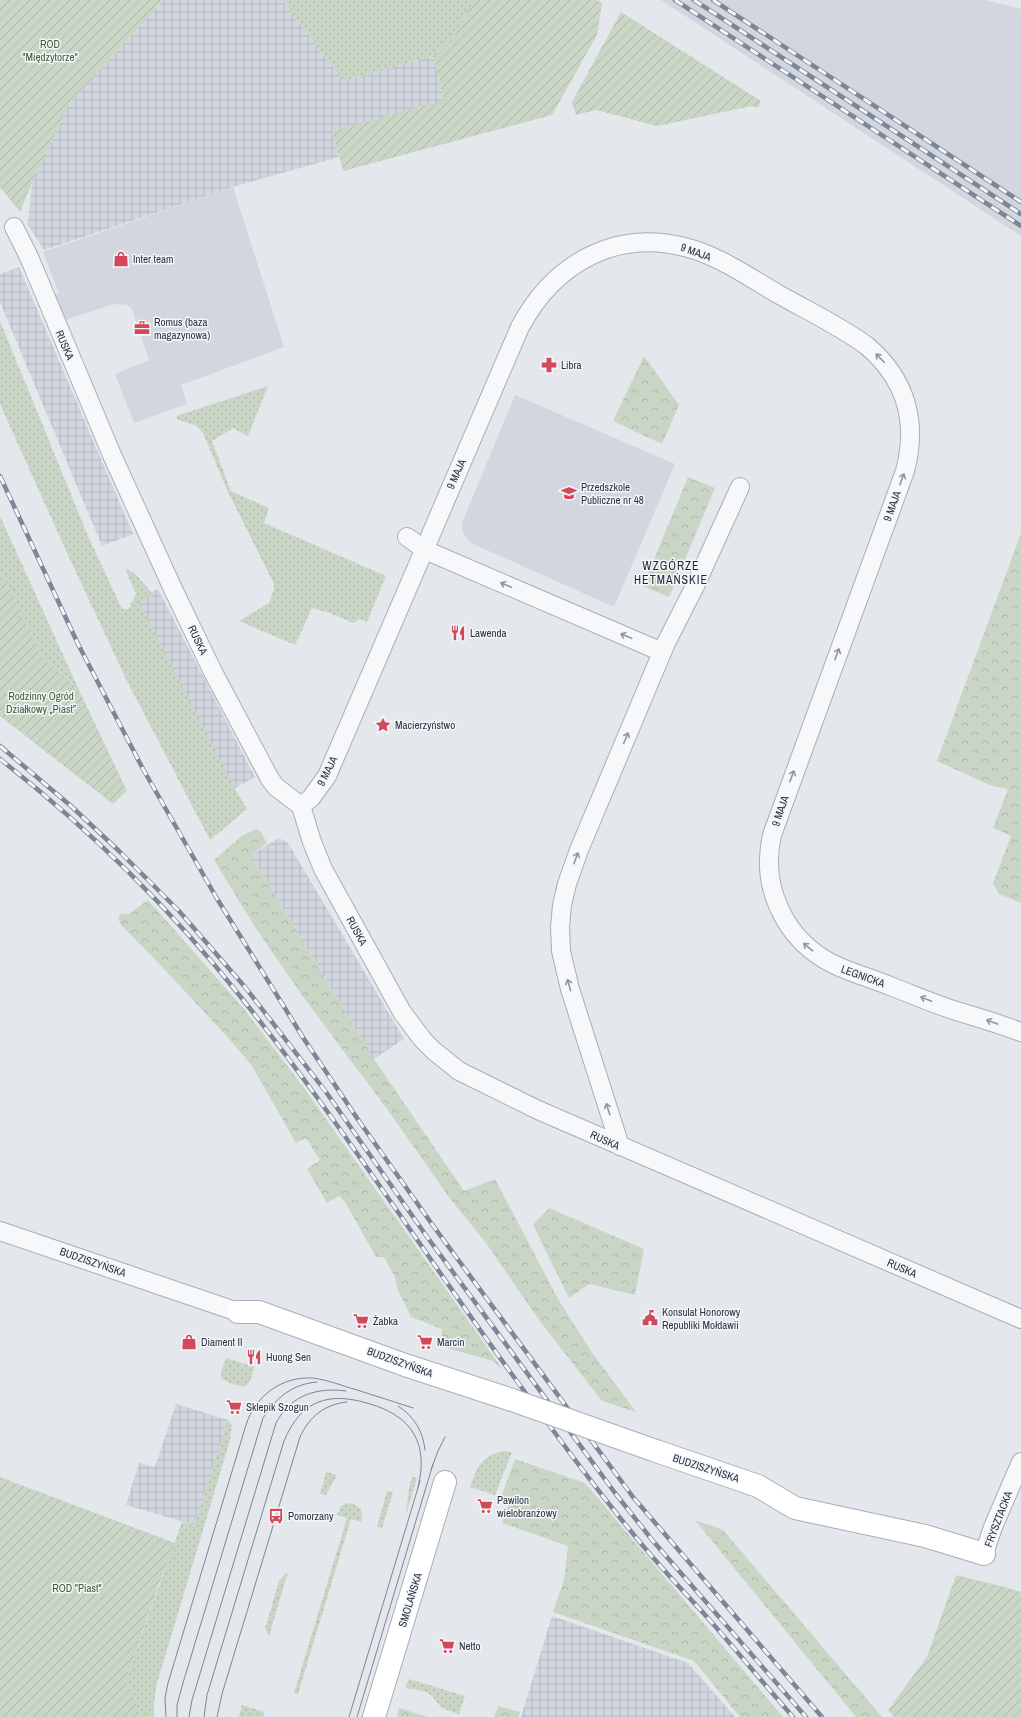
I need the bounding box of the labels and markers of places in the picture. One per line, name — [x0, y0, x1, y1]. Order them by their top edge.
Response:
shop icon: Inter team — [112, 250, 130, 268]
place label: Inter team — [133, 252, 174, 266]
place label: Romus (baza magazynowa) — [154, 315, 210, 342]
office icon: Romus (baza magazynowa) — [133, 319, 151, 337]
pharmacy icon: Libra — [540, 356, 558, 374]
place label: Libra — [561, 358, 582, 372]
place label: Przedszkole Publiczne nr 48 — [581, 480, 644, 507]
school or university icon: Przedszkole Publiczne nr 48 — [560, 484, 578, 502]
restaurant icon: Lawenda — [449, 624, 467, 642]
place label: Lawenda — [470, 626, 507, 640]
place icon: Macierzyństwo — [374, 716, 392, 734]
place label: Macierzyństwo — [395, 718, 455, 732]
place label: Konsulat Honorowy Republiki Mołdawii — [662, 1305, 741, 1332]
public building icon: Konsulat Honorowy Republiki Mołdawii — [641, 1309, 659, 1327]
supermarket icon: Żabka — [352, 1312, 370, 1330]
place label: Żabka — [373, 1314, 398, 1328]
shop icon: Diament II — [180, 1333, 198, 1351]
supermarket icon: Marcin — [416, 1333, 434, 1351]
place label: Diament II — [201, 1335, 243, 1349]
place label: Marcin — [437, 1335, 465, 1349]
restaurant icon: Huong Sen — [245, 1348, 263, 1366]
place label: Huong Sen — [266, 1350, 311, 1364]
supermarket icon: Sklepik Szogun — [225, 1398, 243, 1416]
place label: Sklepik Szogun — [246, 1400, 309, 1414]
place label: Pawilon wielobranżowy — [497, 1493, 557, 1520]
supermarket icon: Pawilon wielobranżowy — [476, 1497, 494, 1515]
bus stop icon: Pomorzany — [267, 1507, 285, 1525]
place label: Pomorzany — [288, 1509, 334, 1523]
supermarket icon: Netto — [438, 1637, 456, 1655]
place label: Netto — [459, 1639, 481, 1653]

